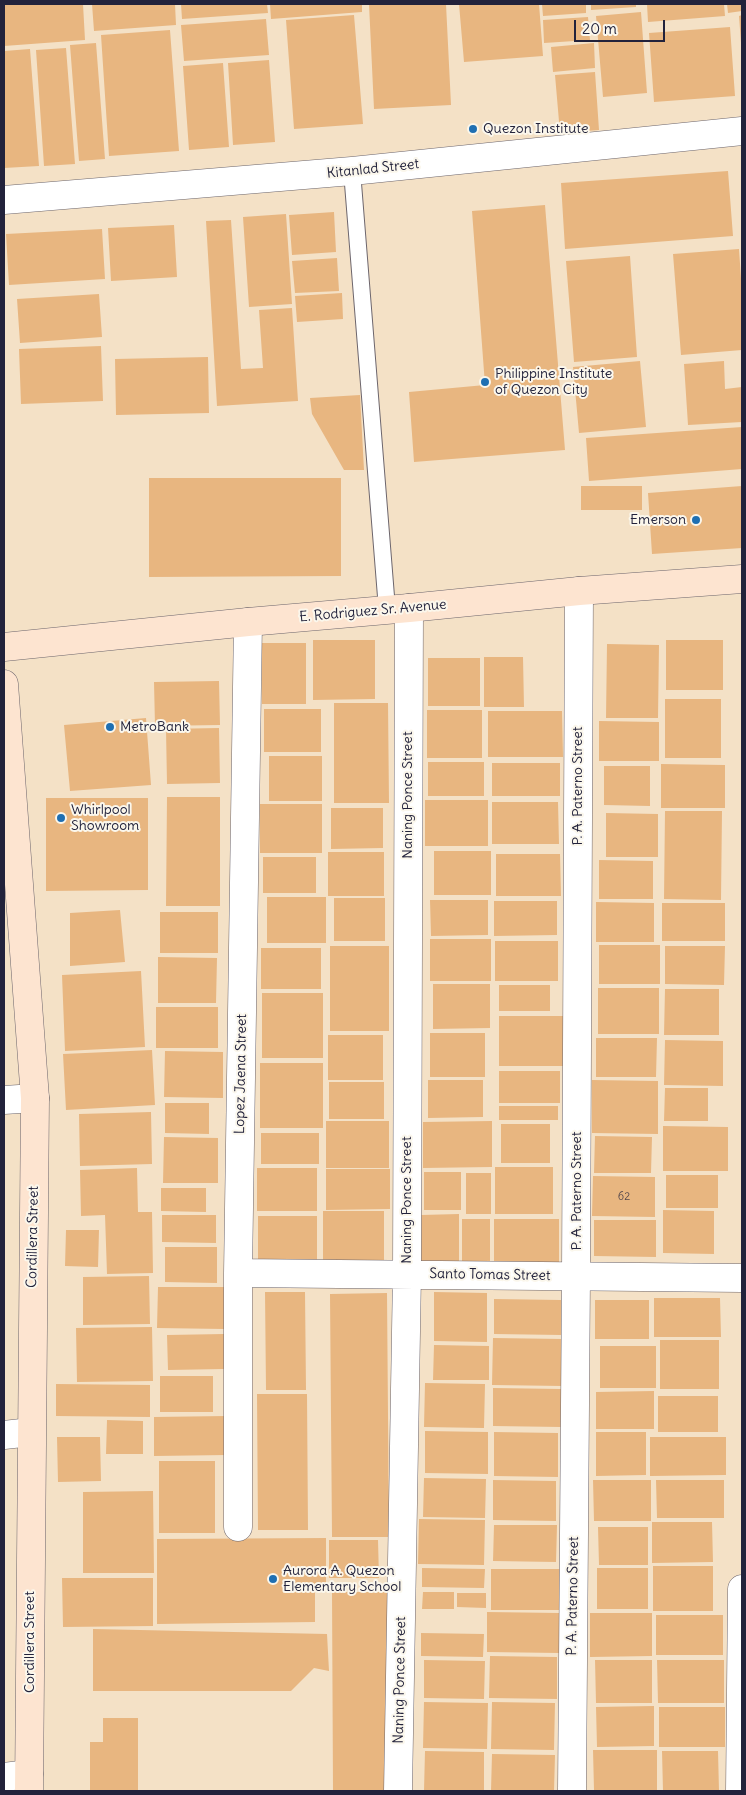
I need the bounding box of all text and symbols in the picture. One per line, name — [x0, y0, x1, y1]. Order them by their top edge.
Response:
scale bar — [576, 10, 667, 42]
text: 20 m — [582, 19, 617, 38]
place label: Quezon Institute — [483, 121, 588, 137]
marker: Quezon Institute — [467, 123, 479, 135]
street label: Kitanlad Street — [326, 156, 420, 182]
place label: Philippine Institute of Quezon City — [495, 366, 612, 398]
marker: Philippine Institute of Quezon City — [479, 376, 491, 388]
place label: Emerson — [630, 512, 686, 528]
marker: Emerson — [690, 514, 702, 526]
street label: E. Rodriguez Sr. Avenue — [299, 596, 447, 626]
place label: MetroBank — [120, 719, 189, 735]
marker: MetroBank — [104, 721, 116, 733]
street label: P. A. Paterno Street — [570, 726, 586, 846]
street label: Naning Ponce Street — [400, 731, 416, 859]
place label: Whirlpool Showroom — [71, 802, 139, 834]
marker: Whirlpool Showroom — [55, 812, 67, 824]
street label: Lopez Jaena Street — [232, 1014, 250, 1134]
street label: P. A. Paterno Street — [569, 1131, 585, 1251]
street label: Naning Ponce Street — [399, 1136, 415, 1264]
street label: Cordillera Street — [24, 1186, 42, 1288]
house number: 62 — [618, 1190, 630, 1204]
street label: Santo Tomas Street — [429, 1266, 551, 1284]
street label: P. A. Paterno Street — [564, 1536, 582, 1656]
place label: Aurora A. Quezon Elementary School — [283, 1563, 401, 1595]
marker: Aurora A. Quezon Elementary School — [267, 1573, 279, 1585]
street label: Cordillera Street — [22, 1591, 38, 1693]
street label: Naning Ponce Street — [390, 1616, 410, 1744]

